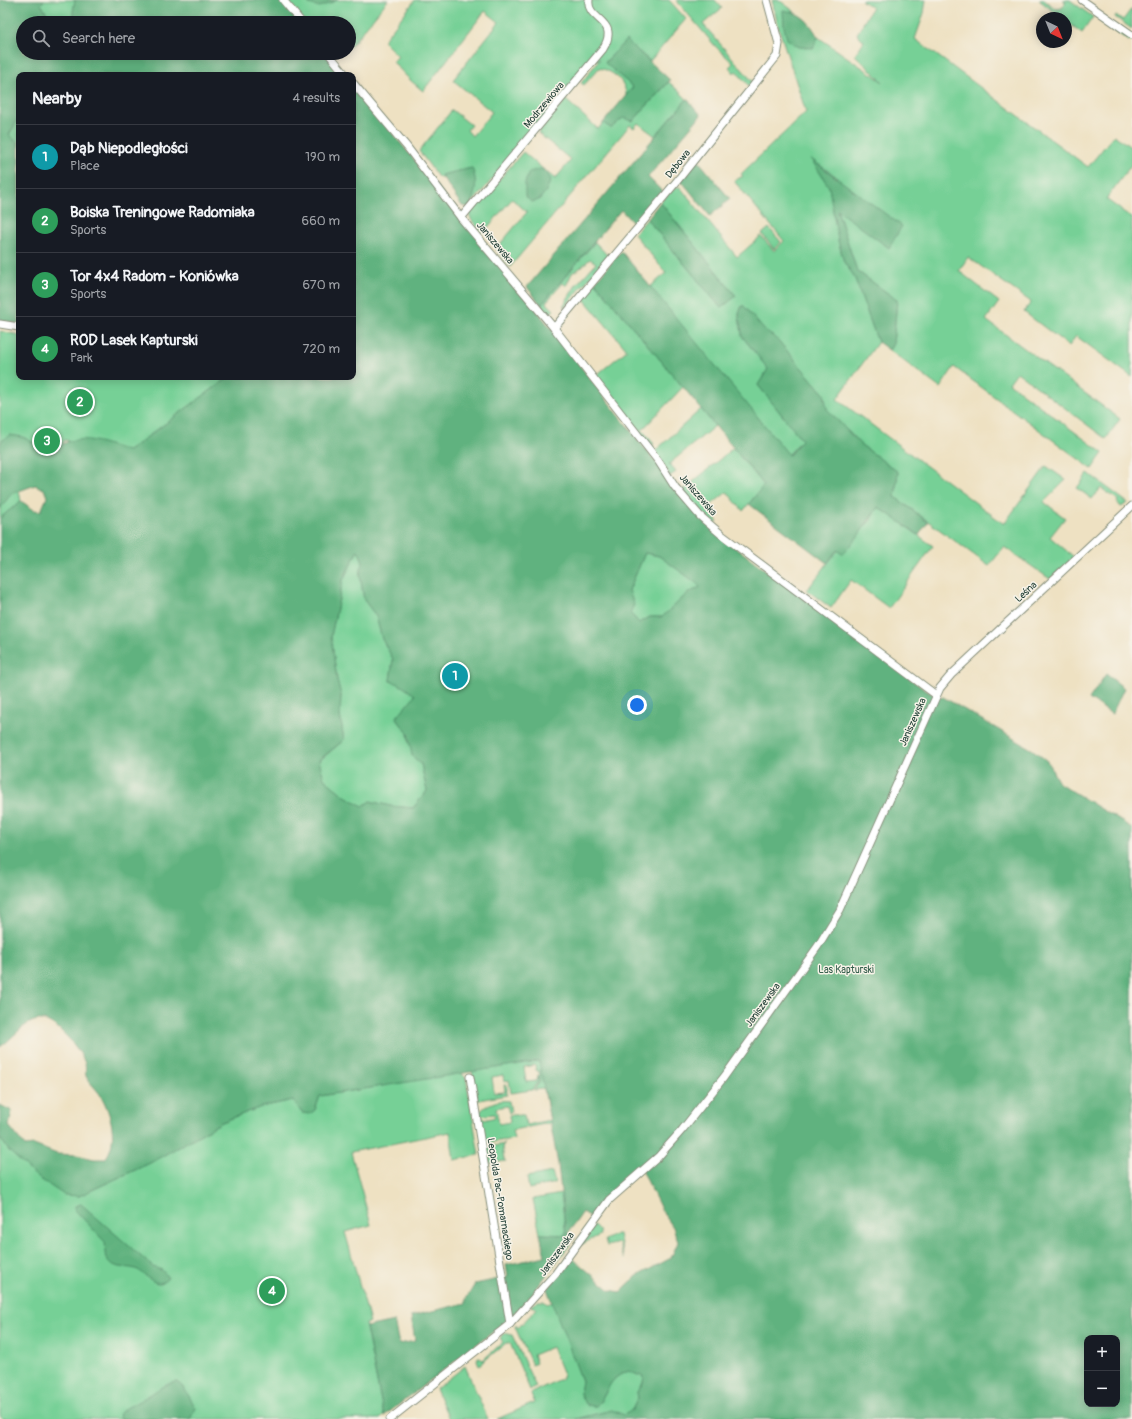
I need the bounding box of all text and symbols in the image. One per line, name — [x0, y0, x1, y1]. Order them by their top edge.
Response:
north arrow — [1036, 12, 1072, 48]
search box — [16, 16, 356, 60]
icon: search — [30, 27, 52, 49]
text: Search here — [62, 29, 135, 48]
street label: Modrzewiowa — [521, 79, 567, 130]
text: Nearby — [32, 88, 81, 109]
text: 4 results — [293, 90, 340, 106]
text: Dąb Niepodległości — [70, 139, 188, 158]
street label: Dębowa — [663, 147, 693, 181]
text: 1 — [42, 149, 48, 165]
text: 190 m — [305, 149, 340, 165]
text: Place — [70, 158, 99, 174]
text: Boiska Treningowe Radomiaka — [70, 203, 255, 222]
text: 2 — [41, 213, 49, 229]
text: 660 m — [302, 213, 340, 229]
street label: Janiszewska — [474, 220, 516, 267]
text: Sports — [70, 222, 106, 238]
text: Tor 4x4 Radom - Koniówka — [70, 267, 239, 286]
text: 3 — [41, 277, 49, 293]
text: 670 m — [302, 277, 340, 293]
text: Sports — [70, 286, 106, 302]
text: ROD Lasek Kapturski — [70, 331, 198, 350]
text: 4 — [41, 341, 49, 357]
text: 720 m — [303, 341, 340, 357]
text: Park — [70, 350, 93, 366]
pin: 2 — [67, 387, 93, 417]
pin: 3 — [34, 426, 60, 456]
street label: Janiszewska — [677, 472, 720, 519]
street label: Leśna — [1013, 579, 1040, 605]
pin: 1 — [442, 661, 468, 691]
your location — [627, 695, 647, 715]
street label: Janiszewska — [897, 696, 929, 748]
park label: Las Kapturski — [818, 964, 874, 976]
street label: Janiszewska — [743, 980, 783, 1029]
street label: Leopolda Pac-Pomarnackiego — [484, 1137, 516, 1262]
street label: Janiszewska — [537, 1229, 577, 1278]
pin: 4 — [259, 1276, 285, 1306]
map controls — [1084, 1335, 1120, 1407]
button: + — [1084, 1335, 1120, 1371]
button: − — [1084, 1371, 1120, 1407]

